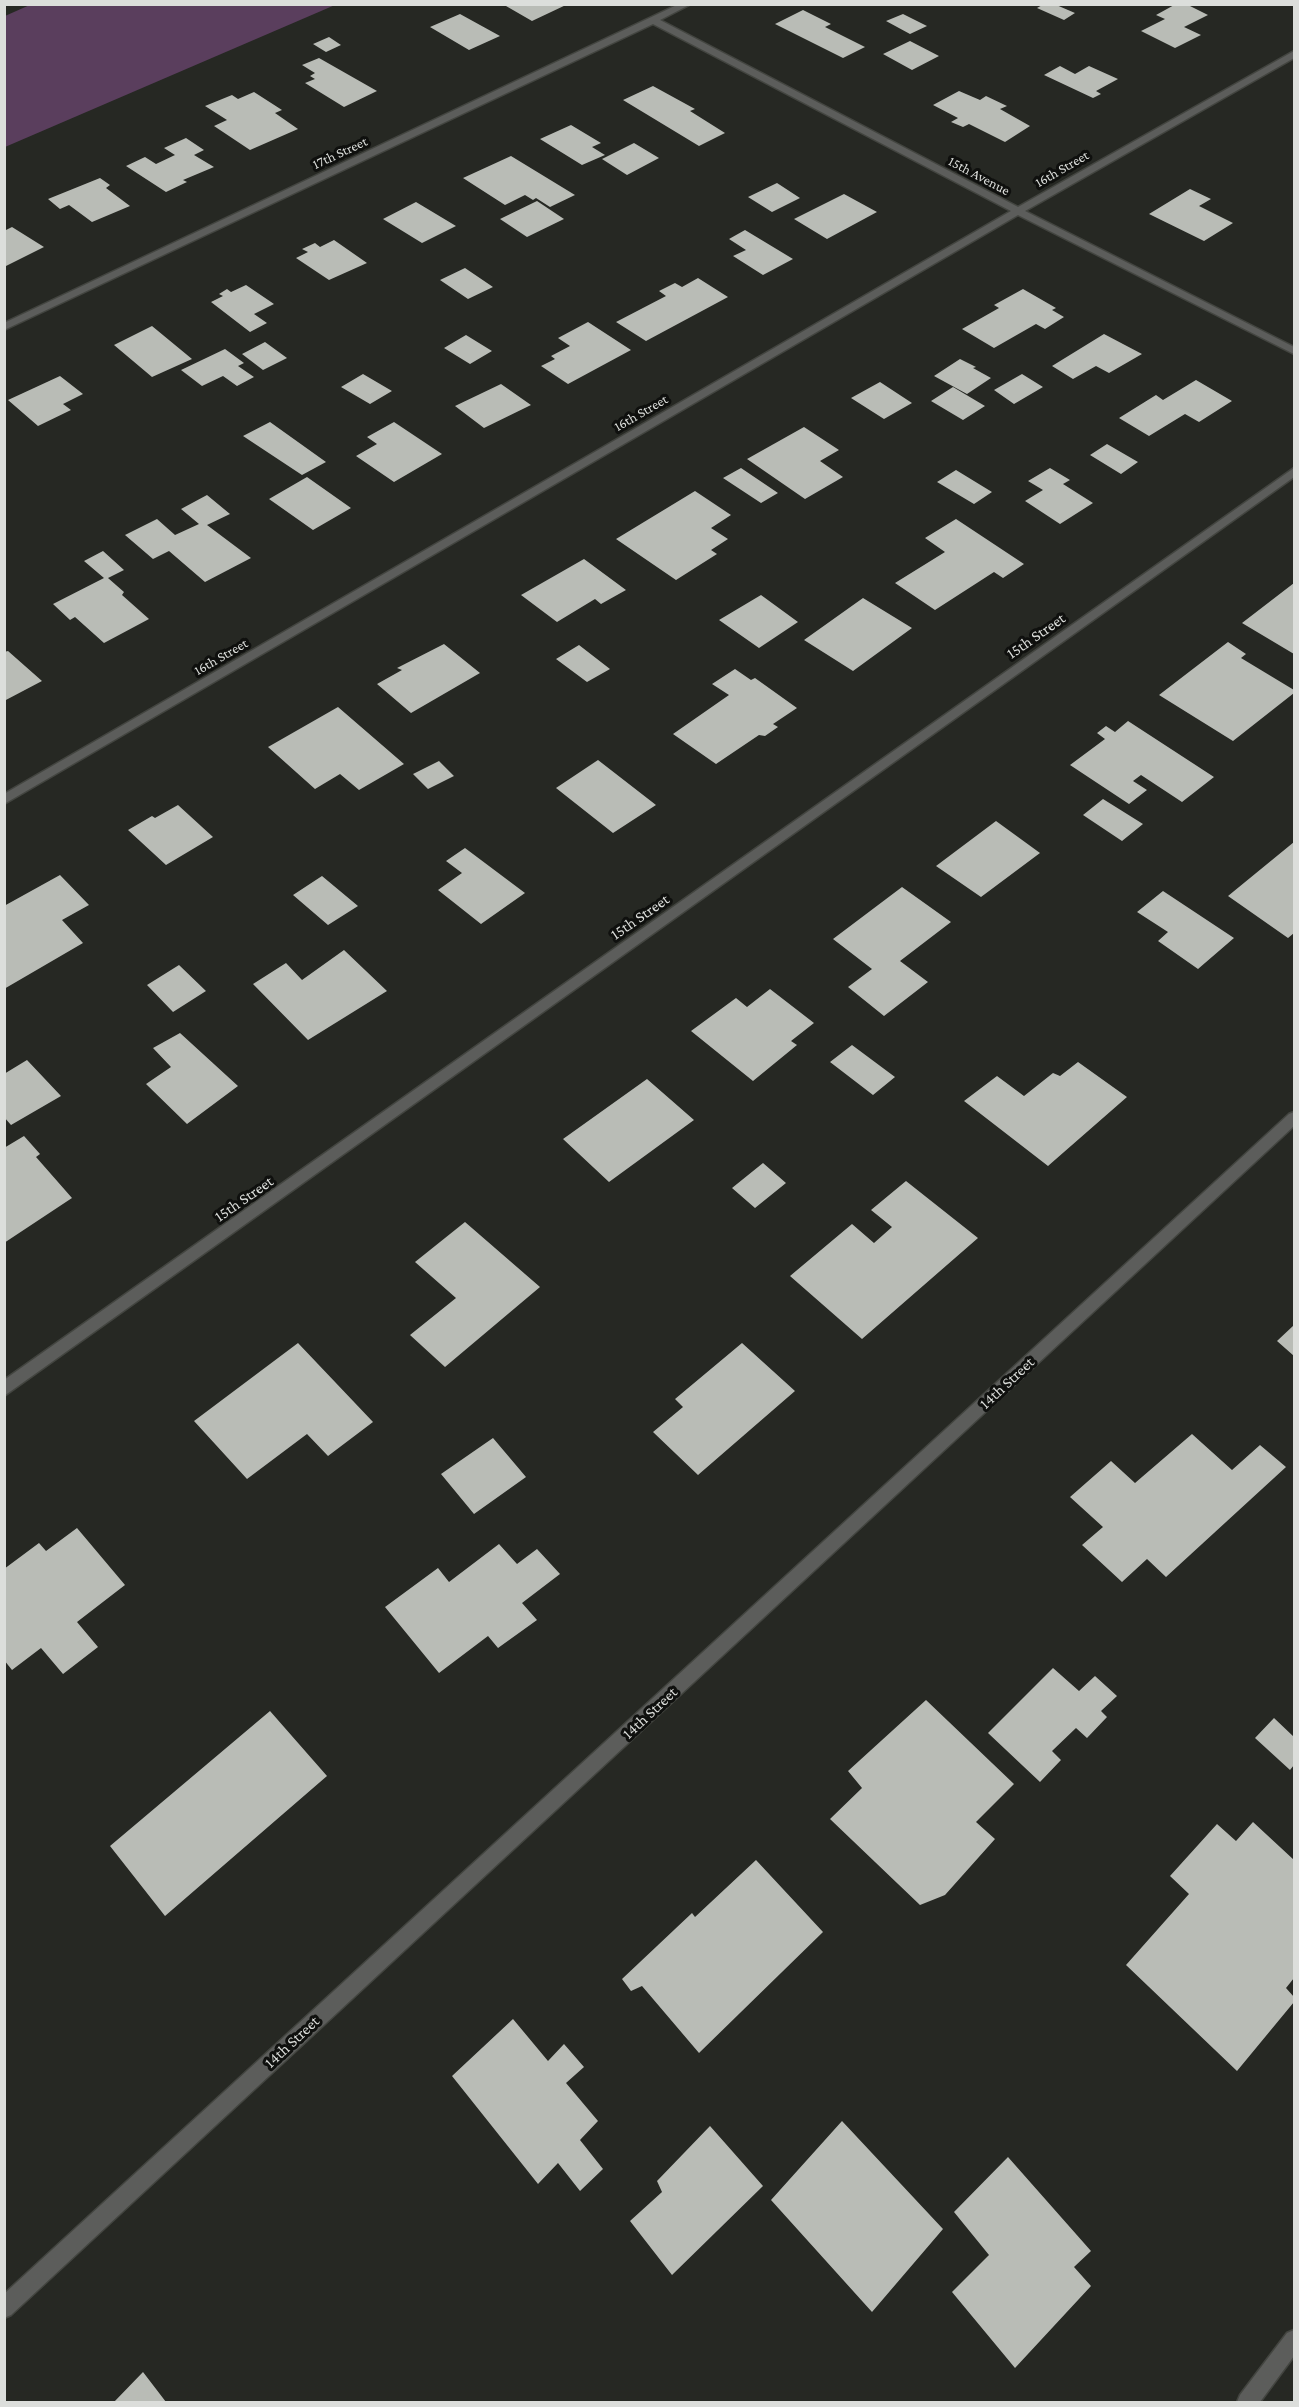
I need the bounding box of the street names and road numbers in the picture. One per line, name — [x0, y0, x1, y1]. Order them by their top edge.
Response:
street label: 17th Street — [310, 133, 370, 173]
street label: 16th Street — [1032, 147, 1092, 191]
street label: 15th Avenue — [945, 153, 1013, 199]
street label: 16th Street — [611, 391, 671, 435]
street label: 15th Street — [1003, 609, 1069, 663]
street label: 16th Street — [191, 635, 251, 679]
street label: 15th Street — [607, 890, 673, 944]
street label: 15th Street — [211, 1172, 277, 1226]
street label: 14th Street — [976, 1353, 1038, 1413]
street label: 14th Street — [619, 1683, 681, 1743]
street label: 14th Street — [261, 2012, 323, 2072]

